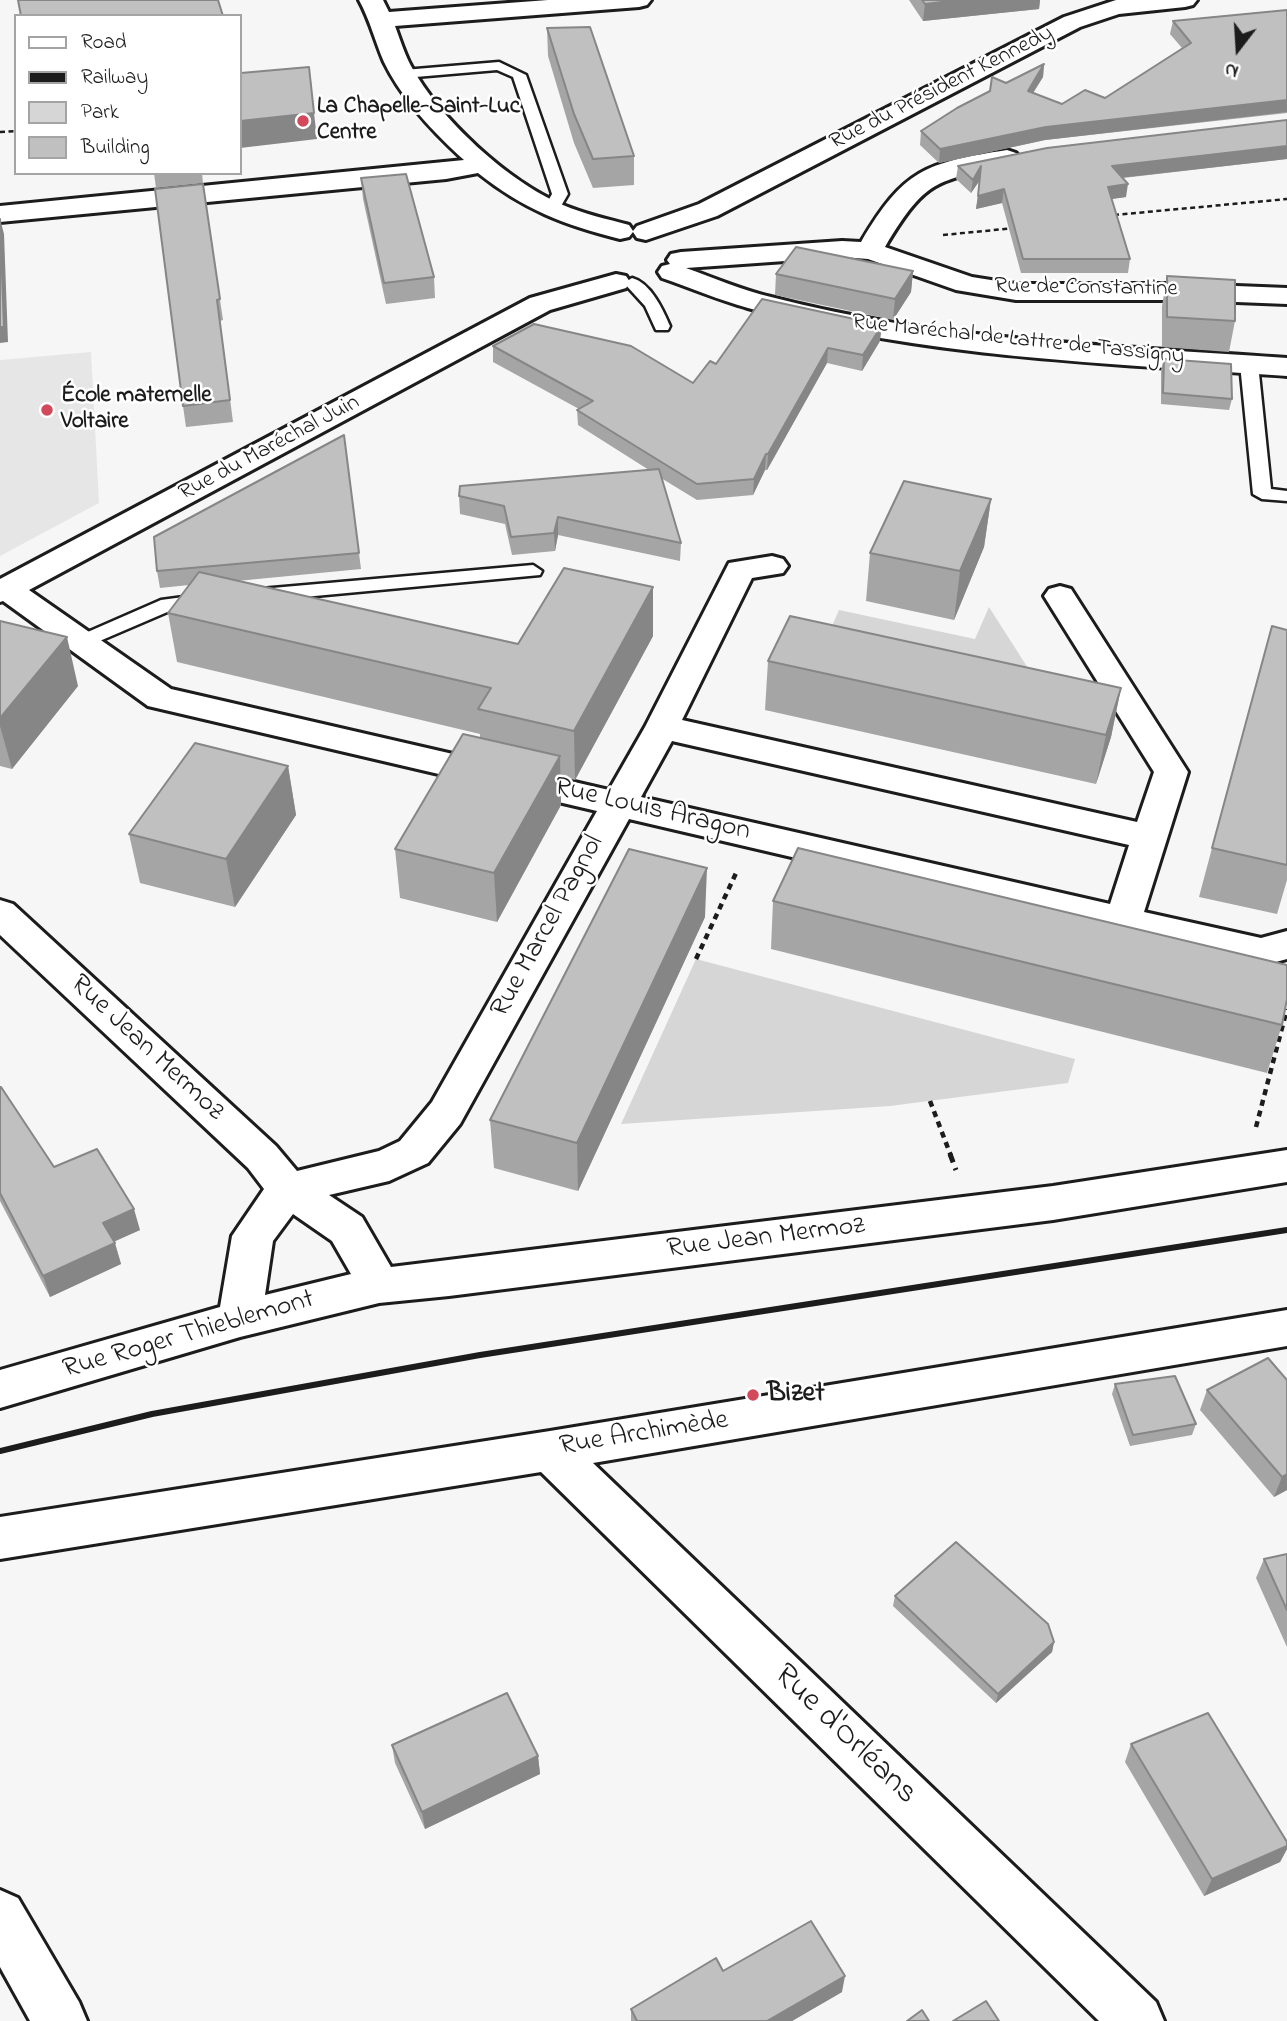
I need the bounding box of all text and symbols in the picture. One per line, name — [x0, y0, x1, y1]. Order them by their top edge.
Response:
legend — [14, 14, 242, 175]
north arrow — [1203, 14, 1273, 84]
street label: Rue du Président Kennedy — [826, 21, 1058, 157]
text: Road — [81, 28, 127, 58]
text: N — [1222, 55, 1242, 84]
text: Railway — [81, 63, 148, 93]
place label: La Chapelle-Saint-Luc Centre — [317, 94, 520, 148]
text: Park — [81, 98, 119, 128]
marker: La Chapelle-Saint-Luc Centre — [295, 113, 311, 129]
text: Building — [81, 133, 150, 163]
street label: Rue de Constantine — [994, 274, 1178, 304]
street label: Rue Maréchal de Lattre de Tassigny — [850, 310, 1186, 372]
place label: École maternelle Voltaire — [61, 383, 211, 437]
street label: Rue du Maréchal Juin — [175, 390, 365, 508]
marker: École maternelle Voltaire — [39, 402, 55, 418]
street label: Rue Louis Aragon — [551, 772, 753, 850]
street label: Rue Marcel Pagnol — [485, 830, 613, 1024]
street label: Rue Jean Mermoz — [62, 969, 230, 1129]
street label: Rue Jean Mermoz — [665, 1210, 867, 1268]
street label: Rue Roger Thieblemont — [60, 1284, 318, 1388]
place label: Bizet — [767, 1378, 825, 1412]
marker: Bizet — [745, 1387, 761, 1403]
street label: Rue Archimède — [557, 1405, 731, 1465]
street label: Rue d'Orléans — [764, 1657, 924, 1815]

